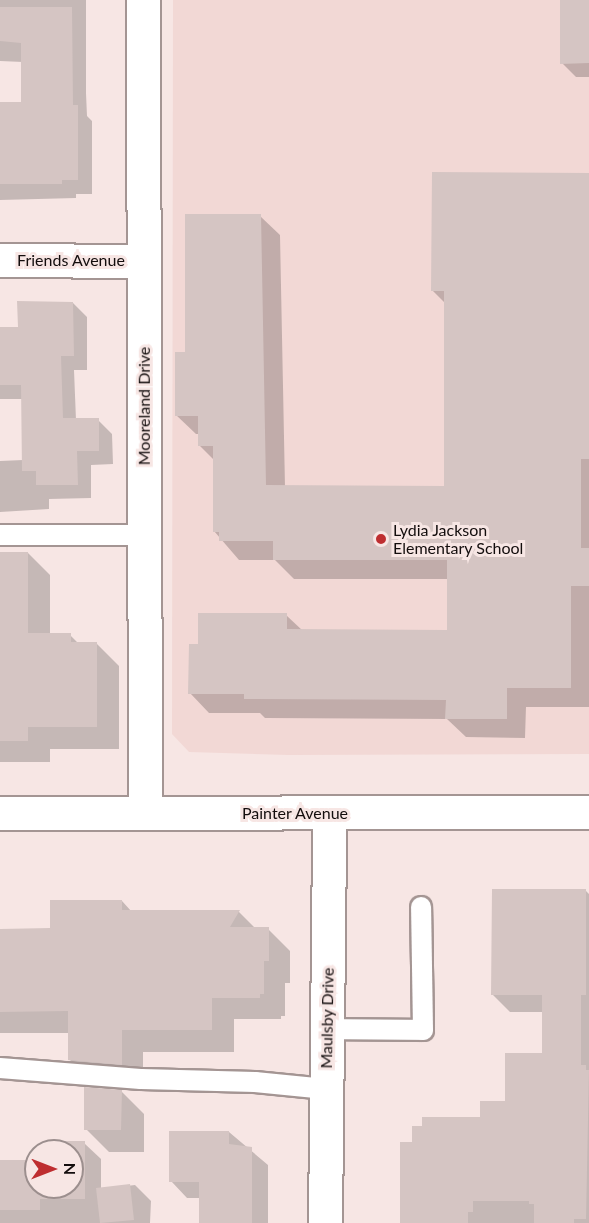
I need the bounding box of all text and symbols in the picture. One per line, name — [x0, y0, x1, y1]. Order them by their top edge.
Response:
street label: Friends Avenue — [17, 250, 125, 270]
street label: Mooreland Drive — [134, 347, 154, 465]
place label: Lydia Jackson Elementary School — [393, 520, 524, 558]
marker: Lydia Jackson Elementary School — [374, 532, 388, 546]
street label: Painter Avenue — [242, 803, 348, 823]
street label: Maulsby Drive — [317, 967, 337, 1069]
north arrow — [24, 1139, 84, 1199]
text: N — [61, 1163, 80, 1175]

